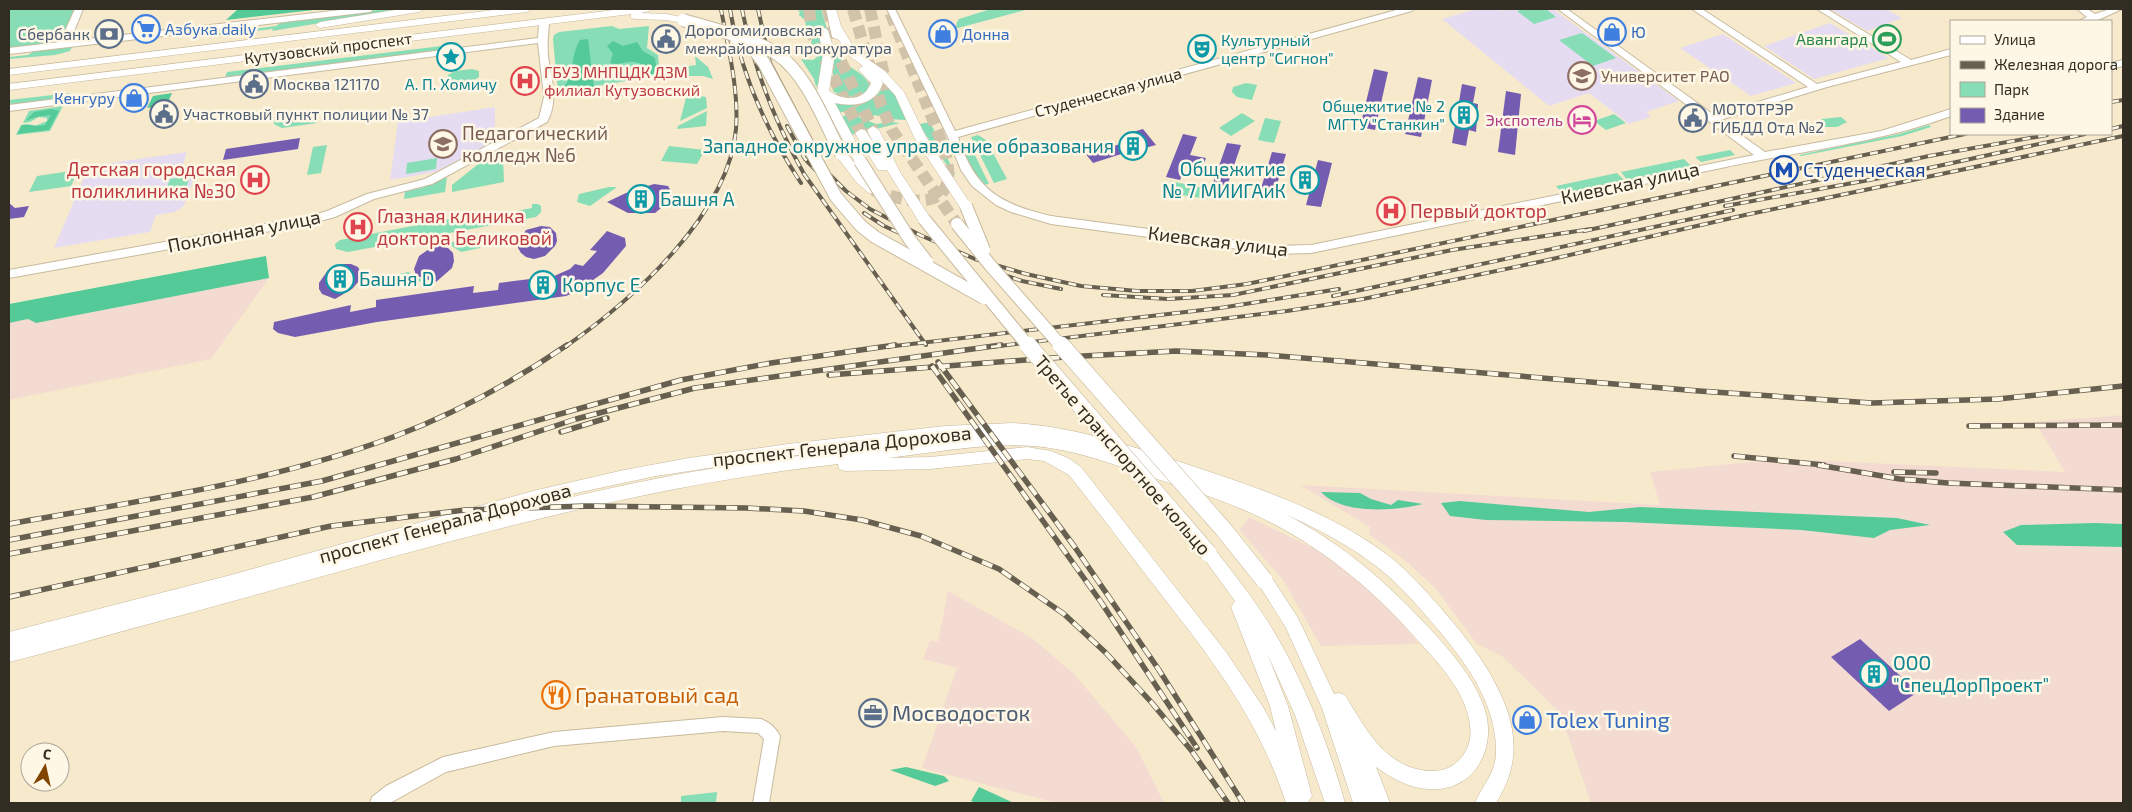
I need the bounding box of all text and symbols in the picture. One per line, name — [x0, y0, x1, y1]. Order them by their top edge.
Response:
supermarket icon: Азбука daily — [131, 14, 161, 44]
shop icon: Ю — [1597, 17, 1627, 47]
bank icon: Сбербанк — [94, 19, 124, 49]
place label: Азбука daily — [165, 19, 257, 39]
shop icon: Донна — [928, 19, 958, 49]
place label: Дорогомиловская межрайонная прокуратура — [685, 20, 892, 58]
legend — [1950, 20, 2112, 135]
place label: Ю — [1631, 22, 1646, 41]
place label: Сбербанк — [18, 24, 90, 43]
public building icon: Дорогомиловская межрайонная прокуратура — [651, 24, 681, 54]
place label: Донна — [962, 24, 1010, 43]
sports icon: Авангард — [1872, 24, 1902, 54]
street label: Кутузовский проспект — [243, 28, 413, 68]
place label: Авангард — [1796, 29, 1868, 48]
place label: Культурный центр "Сигнон" — [1221, 30, 1334, 67]
text: Улица — [1994, 30, 2036, 48]
theatre icon: Культурный центр "Сигнон" — [1187, 34, 1217, 64]
place icon: А. П. Хомичу — [436, 42, 466, 72]
text: Железная дорога — [1994, 55, 2118, 73]
school or university icon: Университет РАО — [1567, 61, 1597, 91]
place label: ГБУЗ МНПЦДК ДЗМ филиал Кутузовский — [544, 62, 700, 100]
street label: Студенческая улица — [1032, 63, 1184, 121]
hospital icon: ГБУЗ МНПЦДК ДЗМ филиал Кутузовский — [510, 66, 540, 96]
place label: Университет РАО — [1601, 66, 1730, 85]
public building icon: Москва 121170 — [239, 69, 269, 99]
place label: Москва 121170 — [273, 74, 380, 93]
place label: А. П. Хомичу — [405, 74, 498, 94]
text: Парк — [1994, 80, 2029, 98]
shop icon: Кенгуру — [119, 83, 149, 113]
place label: Кенгуру — [54, 88, 115, 108]
place label: Общежитие № 2 МГТУ "Станкин" — [1322, 96, 1445, 133]
public building icon: Участковый пункт полиции № 37 — [149, 99, 179, 129]
place label: МОТОТРЭР ГИБДД Отд №2 — [1712, 99, 1824, 136]
building icon: Общежитие № 2 МГТУ "Станкин" — [1449, 100, 1479, 130]
public building icon: МОТОТРЭР ГИБДД Отд №2 — [1678, 103, 1708, 133]
place label: Участковый пункт полиции № 37 — [183, 104, 429, 124]
hotel icon: Экспотель — [1567, 105, 1597, 135]
text: Здание — [1994, 105, 2045, 123]
place label: Экспотель — [1486, 110, 1563, 129]
place label: Педагогический колледж №6 — [462, 121, 608, 166]
school or university icon: Педагогический колледж №6 — [428, 129, 458, 159]
building icon: Западное окружное управление образования — [1118, 131, 1148, 161]
place label: Западное окружное управление образования — [703, 134, 1114, 158]
metro station icon: Студенческая — [1769, 155, 1799, 185]
place label: Детская городская поликлиника №30 — [67, 157, 236, 202]
place label: Общежитие № 7 МИИГАиК — [1162, 157, 1286, 202]
street label: Киевская улица — [1559, 157, 1701, 209]
place label: Студенческая — [1803, 158, 1926, 182]
hospital icon: Детская городская поликлиника №30 — [240, 165, 270, 195]
building icon: Общежитие № 7 МИИГАиК — [1290, 165, 1320, 195]
building icon: Башня А — [626, 184, 656, 214]
place label: Башня А — [660, 187, 735, 210]
hospital icon: Первый доктор — [1376, 196, 1406, 226]
place label: Первый доктор — [1410, 199, 1547, 222]
street label: Поклонная улица — [165, 204, 323, 258]
place label: Глазная клиника доктора Беликовой — [377, 204, 552, 249]
hospital icon: Глазная клиника доктора Беликовой — [343, 212, 373, 242]
street label: Киевская улица — [1147, 220, 1289, 262]
building icon: Башня D — [325, 264, 355, 294]
place label: Башня D — [359, 267, 434, 290]
building icon: Корпус E — [528, 270, 558, 300]
place label: Корпус E — [562, 273, 640, 297]
street label: Третье транспортное кольцо — [1030, 350, 1216, 559]
street label: проспект Генерала Дорохова — [711, 420, 972, 471]
street label: проспект Генерала Дорохова — [316, 478, 573, 567]
place label: ООО "СпецДорПроект" — [1893, 651, 2049, 696]
building icon: ООО "СпецДорПроект" — [1859, 659, 1889, 689]
restaurant icon: Гранатовый сад — [541, 680, 571, 710]
place label: Гранатовый сад — [575, 681, 739, 707]
office icon: Мосводосток — [858, 698, 888, 728]
place label: Мосводосток — [892, 699, 1031, 725]
shop icon: Tolex Tuning — [1512, 705, 1542, 735]
place label: Tolex Tuning — [1546, 706, 1670, 732]
north arrow — [20, 742, 70, 792]
text: С — [42, 745, 53, 763]

